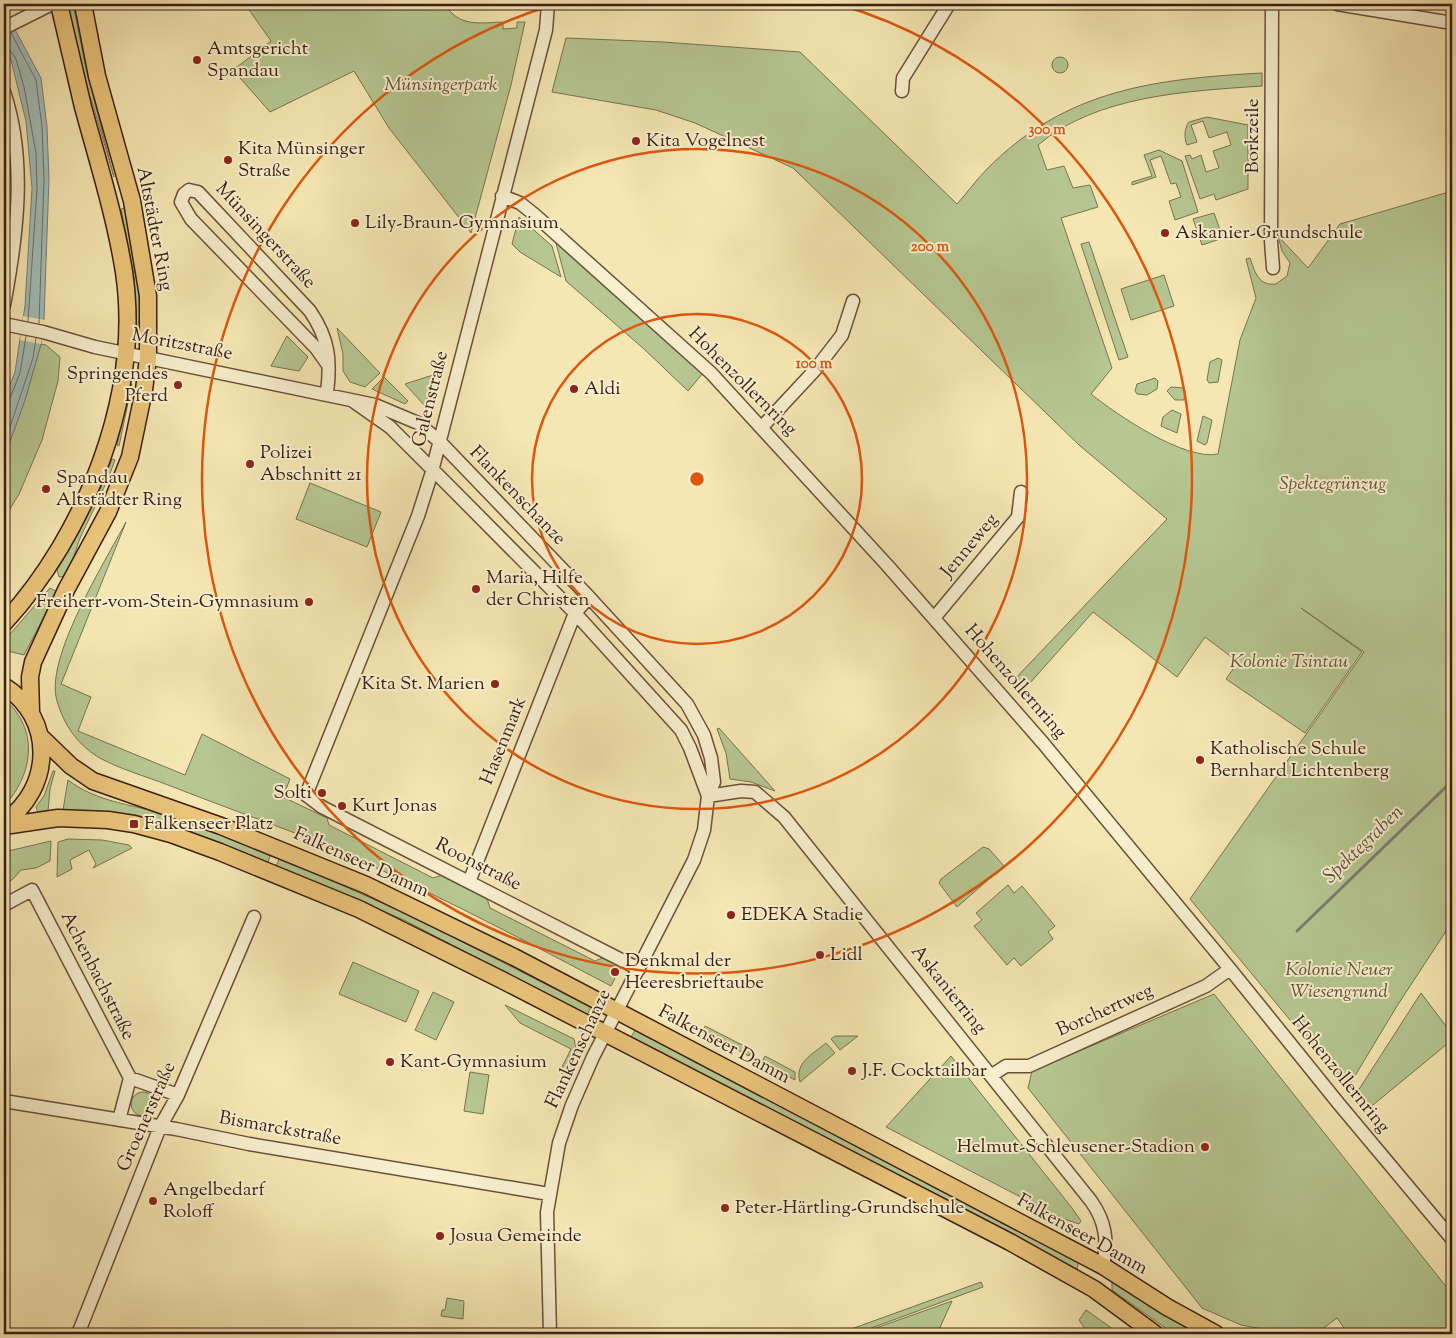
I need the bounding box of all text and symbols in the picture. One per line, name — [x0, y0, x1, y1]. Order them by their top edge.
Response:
place label: Amtsgericht Spandau — [207, 36, 309, 85]
marker: Amtsgericht Spandau — [191, 54, 203, 66]
park label: Münsingerpark — [384, 72, 498, 99]
street label: Borkzeile — [1240, 98, 1267, 174]
text: 300 m — [1028, 120, 1066, 141]
place label: Kita Vogelnest — [646, 128, 766, 155]
marker: Kita Vogelnest — [630, 135, 642, 147]
place label: Kita Münsinger Straße — [238, 136, 365, 185]
marker: Kita Münsinger Straße — [222, 154, 234, 166]
street label: Altstädter Ring — [129, 165, 179, 293]
street label: Münsingerstraße — [208, 177, 322, 295]
place label: Lily-Braun-Gymnasium — [365, 210, 559, 237]
marker: Lily-Braun-Gymnasium — [349, 217, 361, 229]
place label: Askanier-Grundschule — [1175, 220, 1363, 247]
marker: Askanier-Grundschule — [1159, 227, 1171, 239]
text: 200 m — [911, 237, 950, 258]
street label: Hohenzollernring — [681, 321, 803, 443]
street label: Moritzstraße — [129, 322, 235, 368]
street label: Galenstraße — [406, 348, 456, 450]
text: 100 m — [796, 354, 833, 375]
place label: Springendes Pferd — [67, 361, 168, 410]
place label: Aldi — [584, 376, 621, 403]
marker: Springendes Pferd — [172, 379, 184, 391]
marker: Aldi — [568, 383, 580, 395]
place label: Polizei Abschnitt 21 — [260, 440, 362, 489]
street label: Flankenschanze — [462, 440, 572, 552]
marker: Polizei Abschnitt 21 — [244, 458, 256, 470]
place label: Spandau Altstädter Ring — [56, 465, 182, 514]
centre of rings — [688, 470, 706, 488]
park label: Spektegrünzug — [1279, 471, 1387, 498]
marker: Spandau Altstädter Ring — [40, 483, 52, 495]
street label: Jenneweg — [934, 508, 1005, 585]
place label: Maria, Hilfe der Christen — [486, 565, 589, 614]
marker: Maria, Hilfe der Christen — [470, 583, 482, 595]
place label: Freiherr-vom-Stein-Gymnasium — [36, 589, 299, 616]
marker: Freiherr-vom-Stein-Gymnasium — [303, 596, 315, 608]
street label: Hohenzollernring — [958, 619, 1072, 745]
park label: Kolonie Tsintau — [1230, 649, 1348, 676]
place label: Kita St. Marien — [362, 671, 485, 698]
marker: Kita St. Marien — [489, 678, 501, 690]
street label: Hasenmark — [474, 692, 534, 789]
place label: Katholische Schule Bernhard Lichtenberg — [1210, 736, 1389, 785]
marker: Katholische Schule Bernhard Lichtenberg — [1194, 754, 1206, 766]
place label: Solti — [273, 780, 312, 807]
marker: Solti — [316, 787, 328, 799]
place label: Kurt Jonas — [352, 793, 437, 820]
water label: Spektegraben — [1317, 799, 1411, 891]
marker: Kurt Jonas — [336, 800, 348, 812]
place label: Falkenseer Platz — [144, 811, 273, 838]
marker: Falkenseer Platz — [128, 818, 140, 830]
street label: Falkenseer Damm — [289, 821, 434, 905]
street label: Roonstraße — [430, 832, 526, 898]
place label: EDEKA Stadie — [741, 902, 864, 929]
street label: Achenbachstraße — [53, 907, 141, 1045]
marker: EDEKA Stadie — [725, 909, 737, 921]
street label: Askanierring — [904, 940, 992, 1040]
place label: Lidl — [830, 942, 863, 969]
place label: Denkmal der Heeresbrieftaube — [625, 948, 764, 997]
marker: Lidl — [814, 949, 826, 961]
park label: Kolonie Neuer Wiesengrund — [1285, 957, 1393, 1006]
marker: Denkmal der Heeresbrieftaube — [609, 966, 621, 978]
street label: Borchertweg — [1052, 978, 1158, 1044]
street label: Flankenschanze — [539, 985, 619, 1113]
street label: Falkenseer Damm — [653, 999, 795, 1091]
street label: Hohenzollernring — [1284, 1011, 1396, 1139]
place label: Kant-Gymnasium — [400, 1049, 547, 1076]
marker: Kant-Gymnasium — [384, 1056, 396, 1068]
street label: Groenerstraße — [111, 1058, 183, 1176]
place label: J.F. Cocktailbar — [861, 1058, 987, 1085]
marker: J.F. Cocktailbar — [846, 1065, 858, 1077]
street label: Bismarckstraße — [217, 1105, 343, 1153]
place label: Helmut-Schleusener-Stadion — [957, 1134, 1195, 1161]
marker: Helmut-Schleusener-Stadion — [1199, 1141, 1211, 1153]
place label: Angelbedarf Roloff — [163, 1177, 266, 1226]
street label: Falkenseer Damm — [1012, 1188, 1153, 1282]
marker: Angelbedarf Roloff — [147, 1195, 159, 1207]
place label: Peter-Härtling-Grundschule — [735, 1195, 964, 1222]
marker: Peter-Härtling-Grundschule — [719, 1202, 731, 1214]
place label: Josua Gemeinde — [449, 1223, 582, 1250]
marker: Josua Gemeinde — [434, 1230, 446, 1242]

